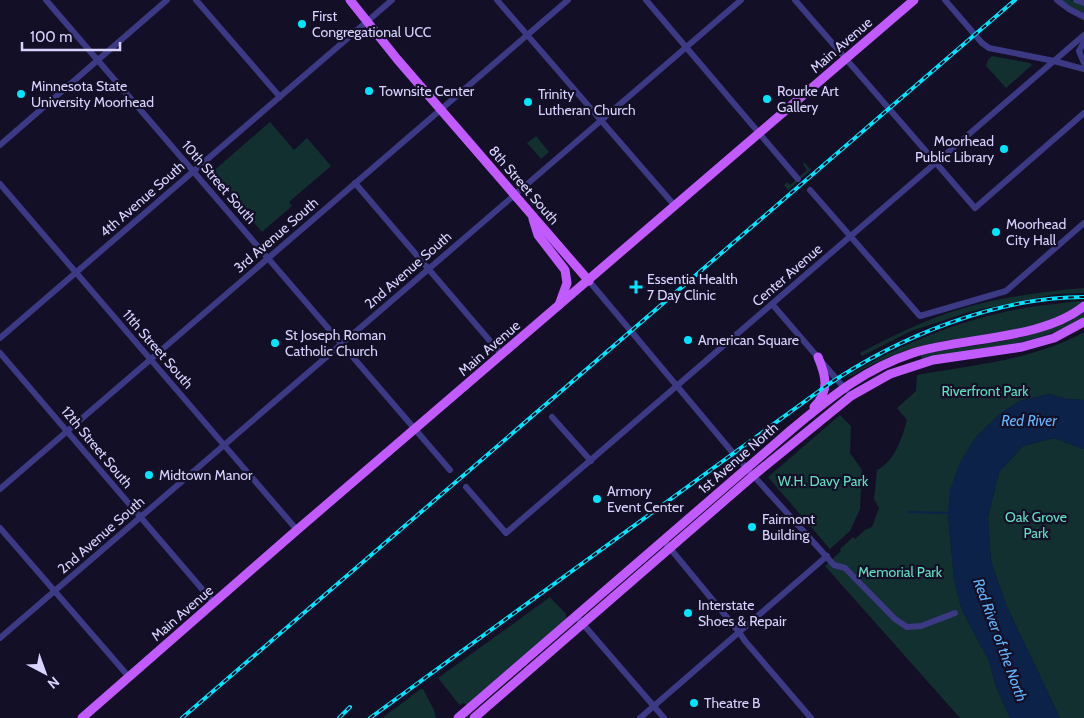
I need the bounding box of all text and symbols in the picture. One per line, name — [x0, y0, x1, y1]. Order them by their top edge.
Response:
place label: First Congregational UCC — [312, 7, 432, 41]
street label: Main Avenue — [806, 13, 876, 77]
marker: First Congregational UCC — [296, 18, 308, 30]
scale bar — [22, 20, 120, 52]
text: 100 m — [30, 28, 72, 46]
place label: Minnesota State University Moorhead — [31, 77, 154, 111]
place label: Townsite Center — [379, 82, 475, 100]
place label: Rourke Art Gallery — [777, 82, 839, 116]
marker: Townsite Center — [363, 85, 375, 97]
place label: Trinity Lutheran Church — [538, 85, 635, 119]
marker: Minnesota State University Moorhead — [15, 88, 27, 100]
marker: Rourke Art Gallery — [761, 93, 773, 105]
marker: Trinity Lutheran Church — [522, 96, 534, 108]
place label: Moorhead Public Library — [915, 132, 994, 166]
street label: 10th Street South — [178, 137, 260, 227]
street label: 8th Street South — [485, 142, 563, 228]
marker: Moorhead Public Library — [998, 143, 1010, 155]
street label: 4th Avenue South — [96, 157, 188, 241]
street label: 3rd Avenue South — [230, 193, 322, 277]
place label: Moorhead City Hall — [1006, 215, 1066, 249]
marker: Moorhead City Hall — [990, 226, 1002, 238]
street label: 2nd Avenue South — [361, 227, 455, 313]
street label: Center Avenue — [748, 240, 826, 310]
place label: Essentia Health 7 Day Clinic — [647, 270, 738, 304]
marker: Essentia Health 7 Day Clinic — [629, 280, 643, 294]
street label: 11th Street South — [119, 306, 197, 392]
street label: Main Avenue — [454, 316, 524, 380]
place label: St Joseph Roman Catholic Church — [285, 326, 386, 360]
place label: American Square — [698, 331, 799, 349]
marker: American Square — [682, 334, 694, 346]
marker: St Joseph Roman Catholic Church — [269, 337, 281, 349]
park label: Riverfront Park — [941, 382, 1029, 400]
street label: 12th Street South — [57, 402, 137, 492]
water label: Red River — [1001, 412, 1058, 430]
street label: 1st Avenue North — [694, 418, 782, 498]
place label: Midtown Manor — [159, 466, 253, 484]
marker: Midtown Manor — [143, 469, 155, 481]
park label: W.H. Davy Park — [778, 472, 869, 490]
place label: Armory Event Center — [607, 482, 684, 516]
street label: 2nd Avenue South — [54, 492, 148, 578]
marker: Armory Event Center — [591, 493, 603, 505]
park label: Oak Grove Park — [1005, 508, 1067, 542]
place label: Fairmont Building — [762, 510, 815, 544]
marker: Fairmont Building — [746, 521, 758, 533]
park label: Memorial Park — [858, 563, 943, 581]
water label: Red River of the North — [969, 576, 1031, 704]
street label: Main Avenue — [147, 581, 217, 645]
place label: Interstate Shoes & Repair — [698, 596, 787, 630]
marker: Interstate Shoes & Repair — [682, 607, 694, 619]
north arrow — [20, 648, 70, 698]
text: N — [44, 673, 63, 693]
place label: Theatre B — [704, 694, 760, 712]
marker: Theatre B — [688, 697, 700, 709]

